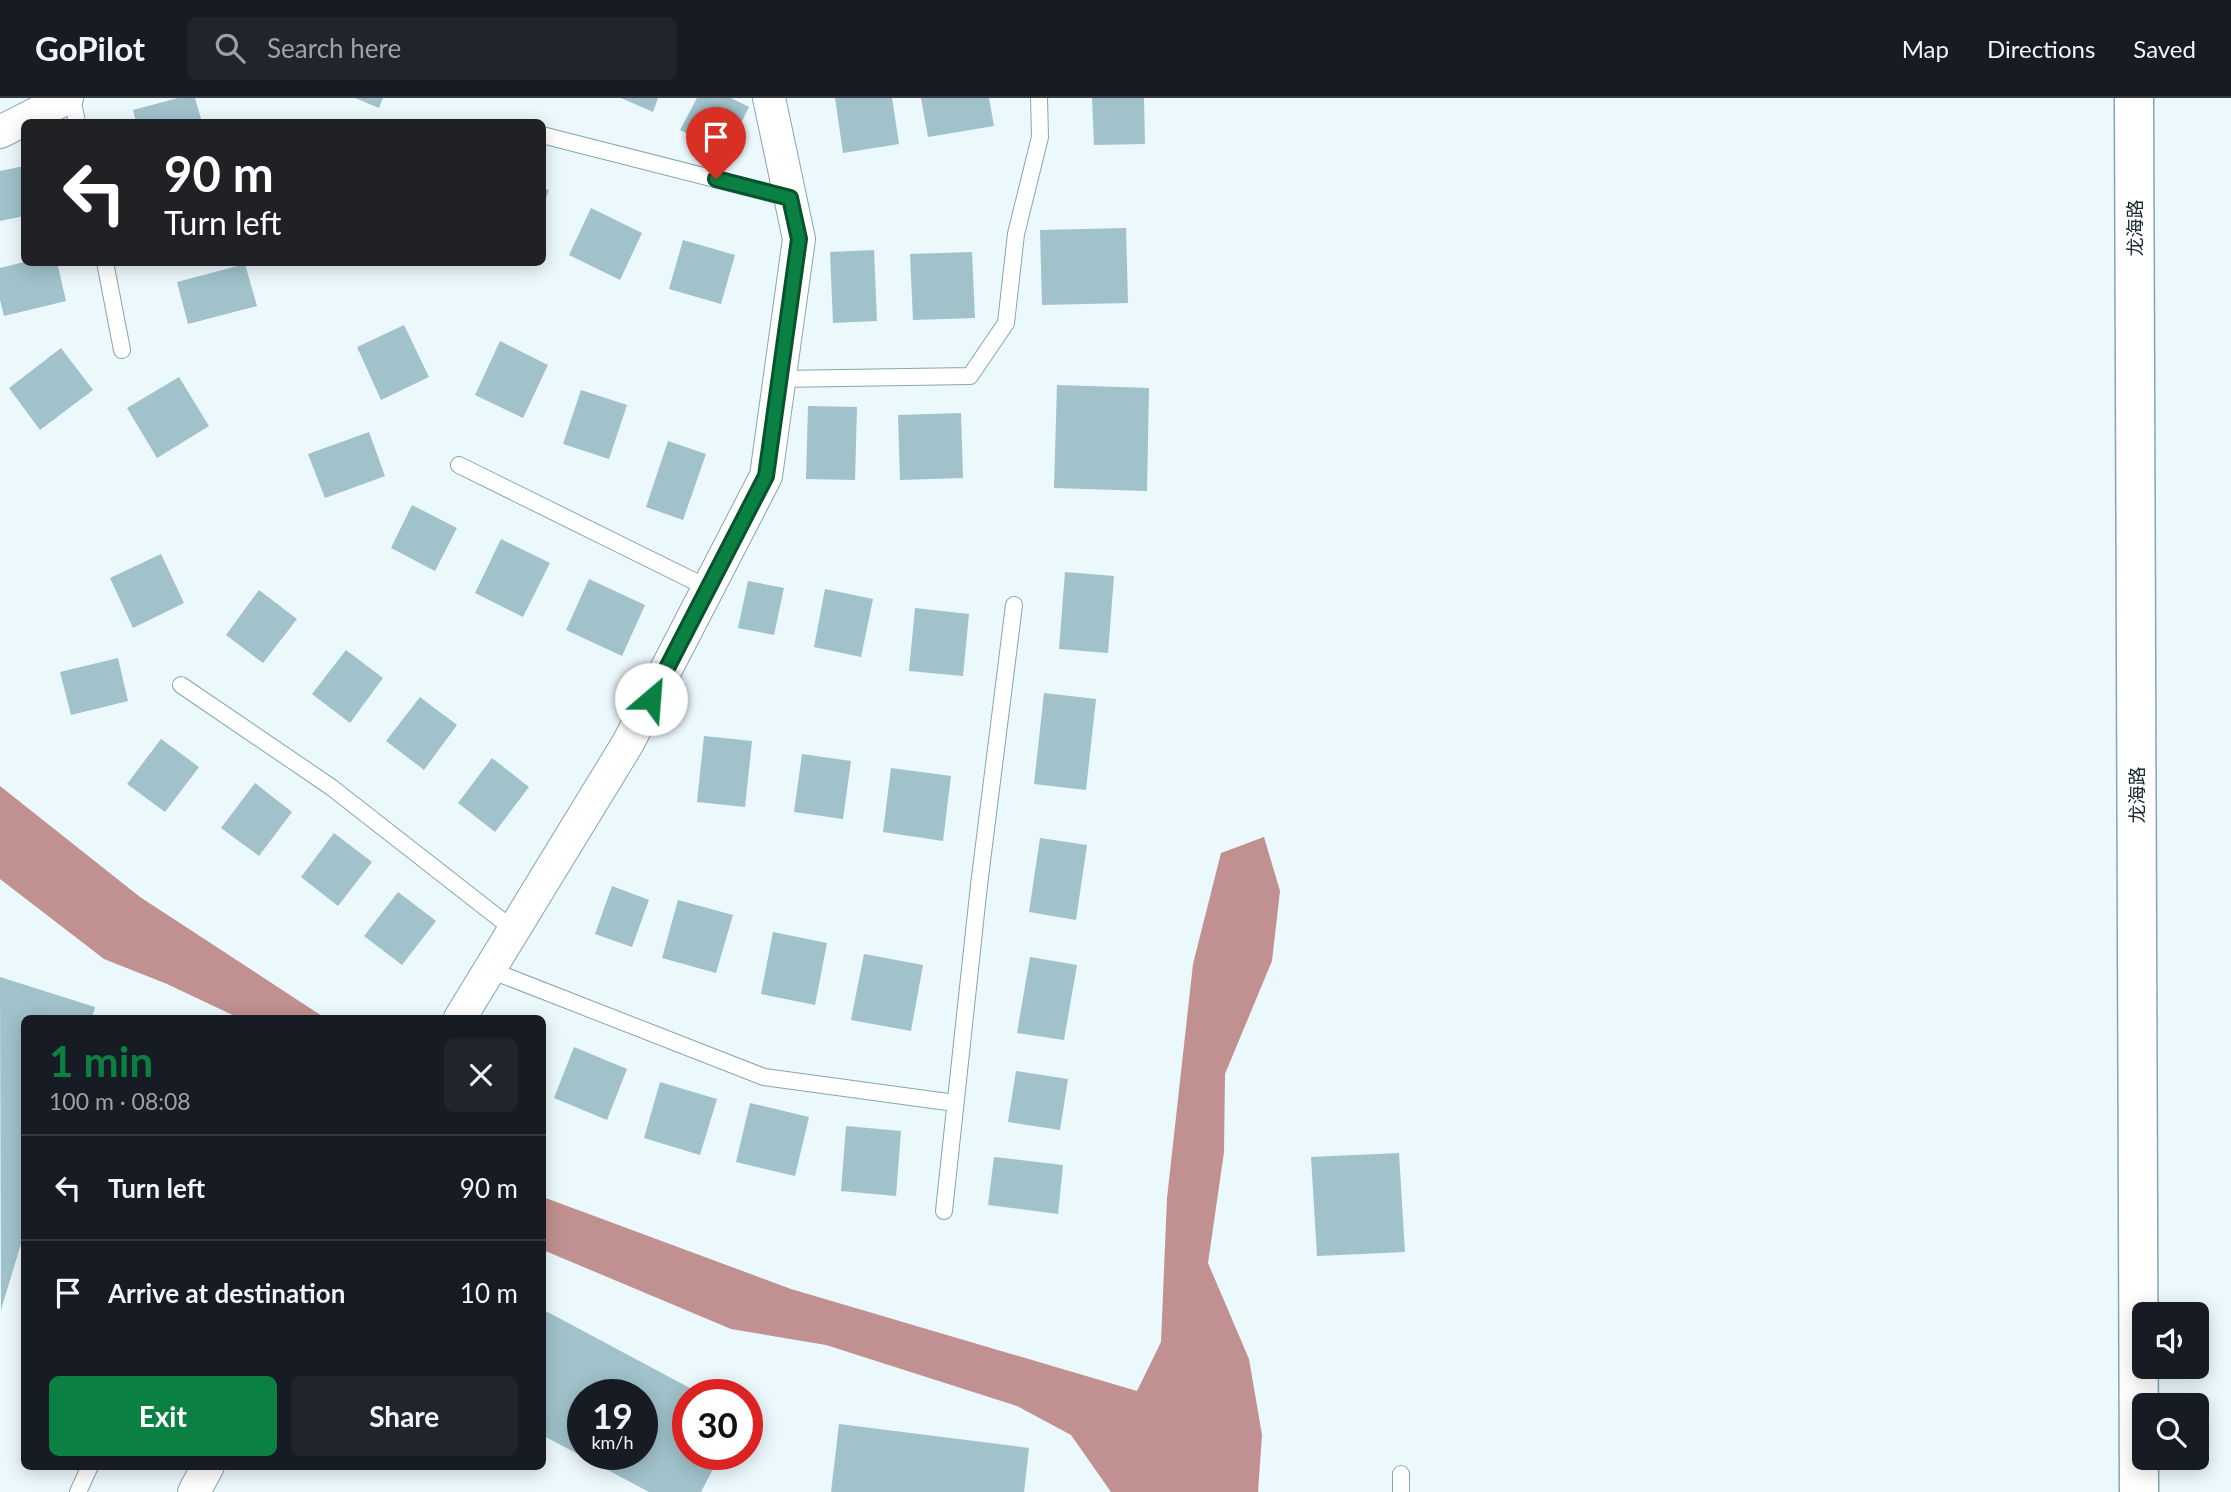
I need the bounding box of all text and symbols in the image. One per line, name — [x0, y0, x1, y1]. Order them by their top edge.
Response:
search box — [187, 17, 677, 80]
text: GoPilot — [35, 28, 145, 68]
icon: search — [211, 29, 249, 67]
text: Search here — [267, 32, 401, 64]
text: Map — [1902, 34, 1949, 63]
text: Directions — [1987, 34, 2095, 63]
text: Saved — [2133, 34, 2196, 63]
pin — [686, 107, 746, 179]
icon: arrive — [697, 118, 735, 156]
text: 90 m — [164, 144, 274, 202]
icon: left — [49, 147, 140, 238]
street label: 龙海路 — [2123, 199, 2146, 257]
text: Turn left — [164, 203, 281, 242]
position arrow — [614, 662, 688, 736]
street label: 龙海路 — [2125, 766, 2148, 824]
text: 1 min — [49, 1036, 153, 1086]
button: close — [444, 1038, 518, 1112]
text: 100 m · 08:08 — [49, 1087, 191, 1115]
icon: left — [49, 1169, 87, 1207]
text: Turn left — [108, 1172, 205, 1204]
text: 90 m — [460, 1172, 518, 1204]
icon: arrive — [49, 1274, 87, 1312]
text: Arrive at destination — [108, 1277, 345, 1309]
text: 10 m — [460, 1277, 518, 1309]
map controls — [2132, 1302, 2209, 1470]
button: sound — [2132, 1302, 2209, 1379]
button: Exit — [49, 1376, 277, 1456]
button: Share — [291, 1376, 518, 1456]
speed limit sign: 30 — [672, 1379, 763, 1470]
button: search — [2132, 1393, 2209, 1470]
text: 19 — [592, 1394, 633, 1436]
text: km/h — [591, 1431, 634, 1453]

